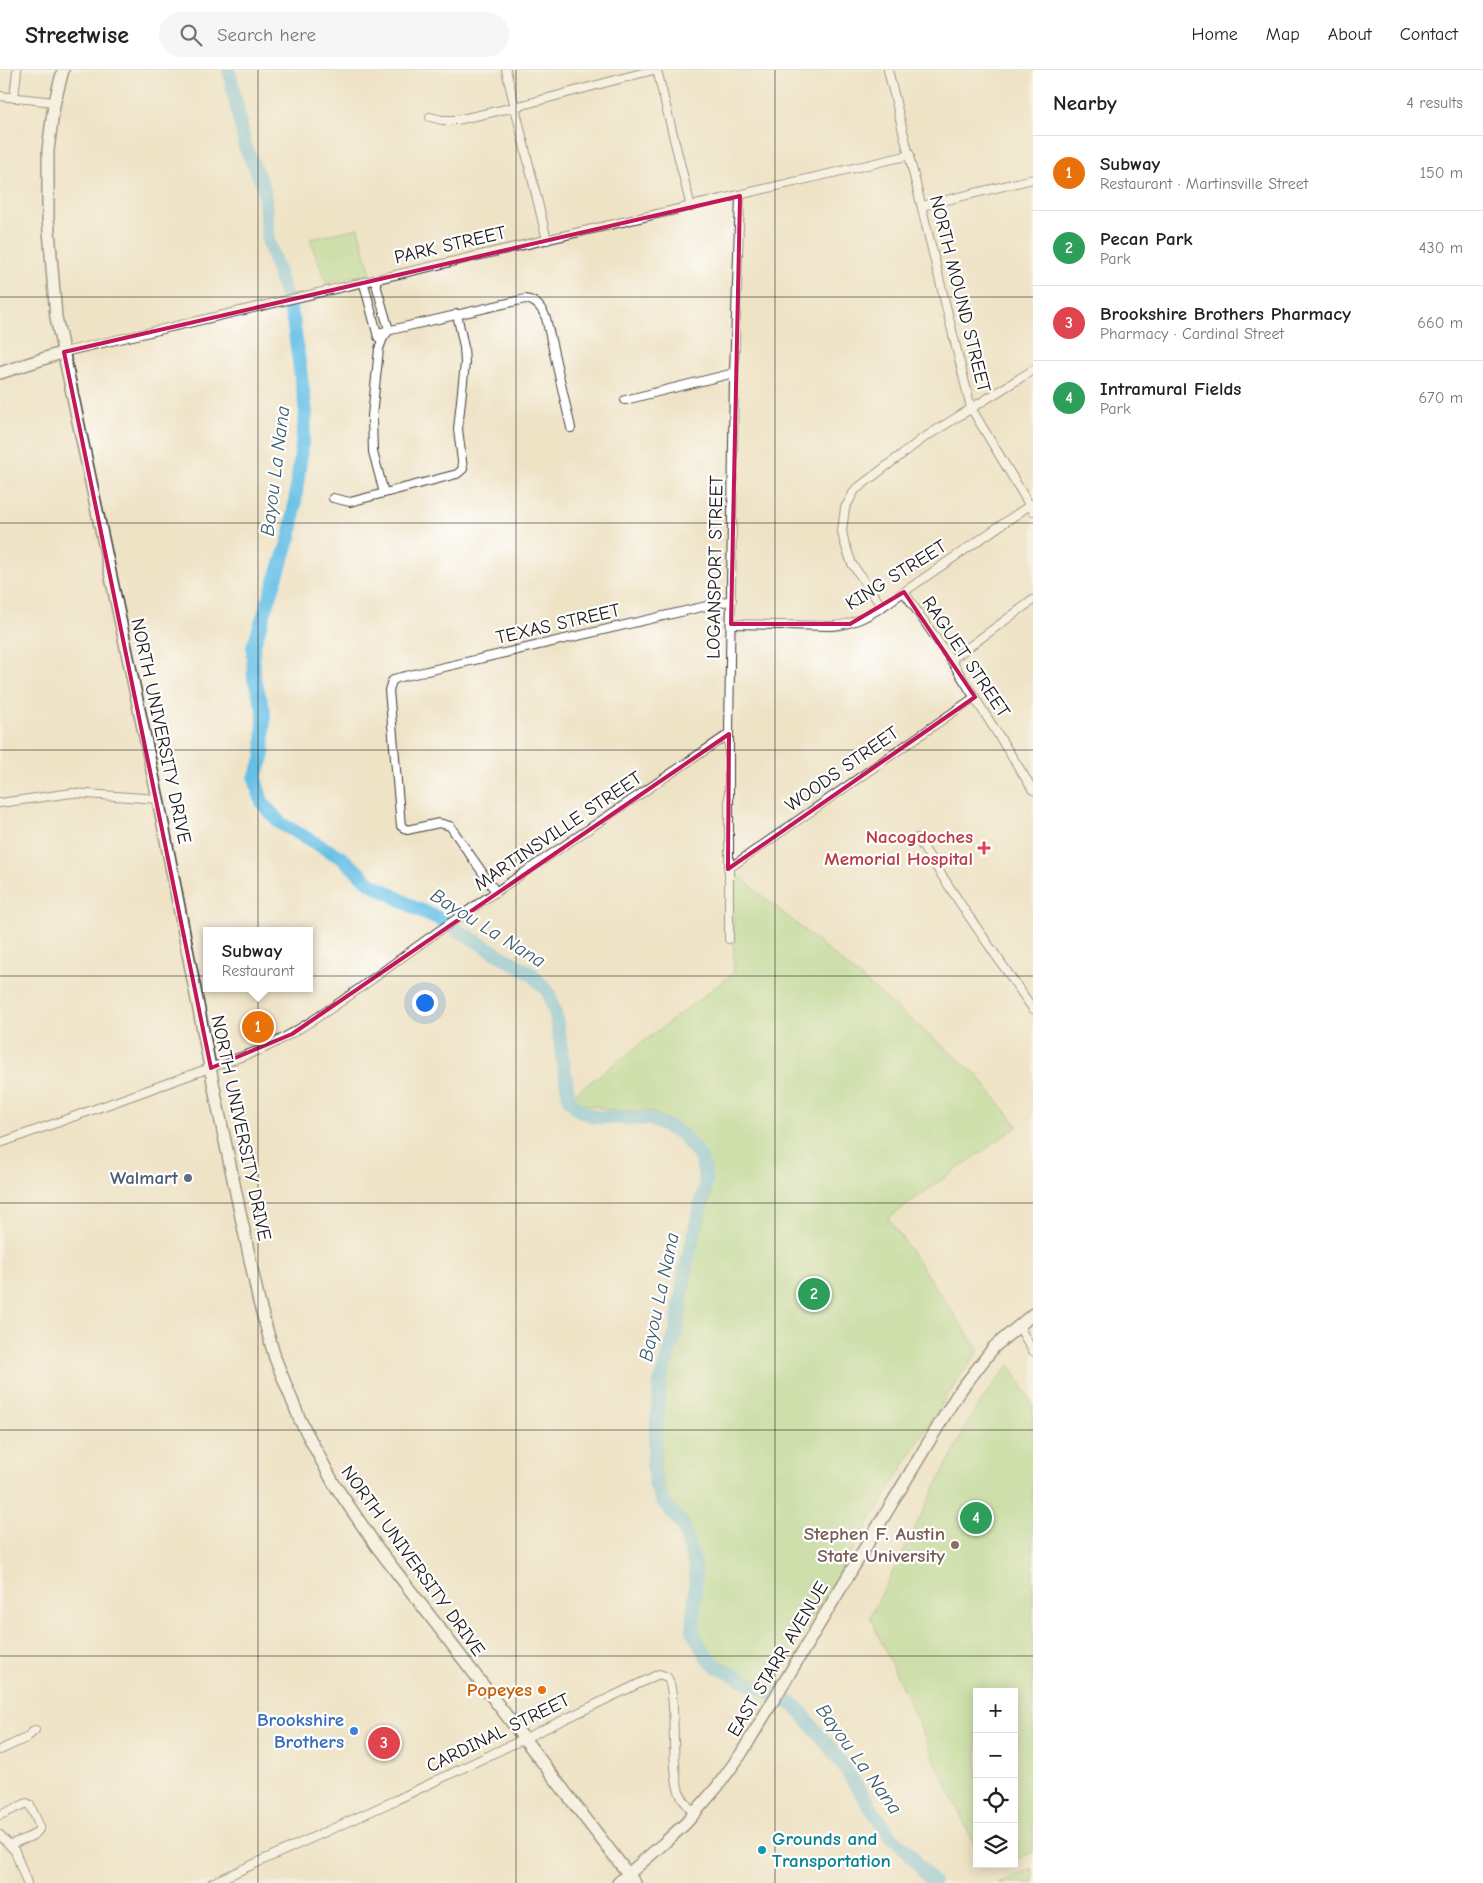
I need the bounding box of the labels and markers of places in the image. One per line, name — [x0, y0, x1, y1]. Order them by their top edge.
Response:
place label: Nacogdoches Memorial Hospital — [824, 826, 973, 870]
marker: Nacogdoches Memorial Hospital — [977, 841, 991, 855]
pin: 1 — [242, 1008, 274, 1046]
place label: Walmart — [110, 1167, 179, 1189]
marker: Walmart — [182, 1172, 194, 1184]
pin: 2 — [798, 1275, 830, 1313]
pin: 4 — [960, 1499, 992, 1537]
place label: Stephen F. Austin State University — [804, 1523, 945, 1567]
marker: Stephen F. Austin State University — [949, 1539, 961, 1551]
place label: Popeyes — [467, 1679, 532, 1701]
marker: Popeyes — [536, 1684, 548, 1696]
place label: Brookshire Brothers — [257, 1709, 344, 1753]
pin: 3 — [368, 1724, 400, 1762]
marker: Brookshire Brothers — [348, 1725, 360, 1737]
place label: Grounds and Transportation — [772, 1828, 891, 1872]
marker: Grounds and Transportation — [756, 1844, 768, 1856]

